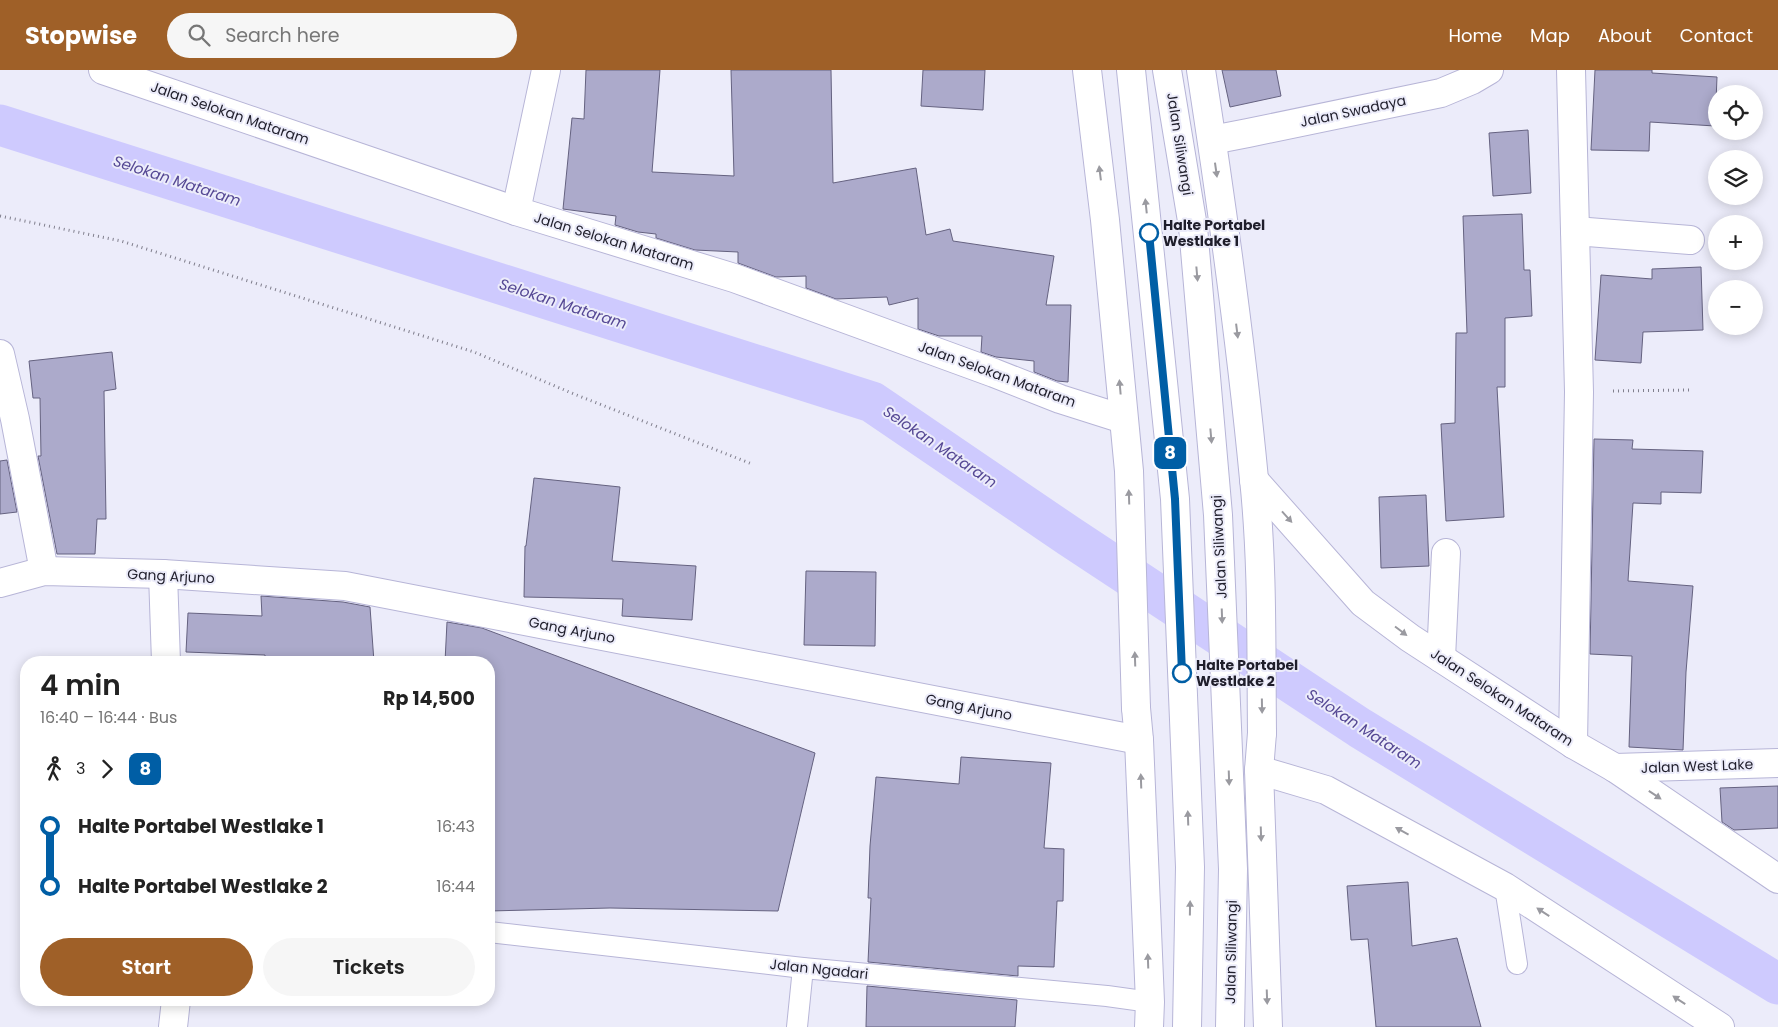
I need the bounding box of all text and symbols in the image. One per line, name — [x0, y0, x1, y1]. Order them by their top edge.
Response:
search box — [167, 13, 517, 58]
text: Stopwise — [25, 19, 137, 52]
icon: search — [185, 21, 213, 49]
text: Search here — [225, 22, 340, 49]
text: Home — [1448, 23, 1502, 48]
text: Map — [1530, 23, 1570, 48]
text: About — [1598, 23, 1652, 48]
text: Contact — [1680, 23, 1753, 48]
street label: Jalan Selokan Mataram — [148, 76, 312, 150]
map controls — [1708, 85, 1763, 335]
button: locate — [1708, 85, 1763, 140]
street label: Jalan Swadaya — [1298, 90, 1408, 132]
street label: Jalan Siliwangi — [1162, 91, 1198, 197]
water label: Selokan Mataram — [111, 150, 244, 211]
button: layers — [1708, 150, 1763, 205]
one-way arrow — [1212, 162, 1220, 178]
one-way arrow — [1096, 165, 1104, 181]
one-way arrow — [1142, 198, 1150, 214]
street label: Jalan Selokan Mataram — [532, 207, 696, 275]
place label: Halte Portabel Westlake 1 — [1163, 215, 1265, 251]
button: + — [1708, 215, 1763, 270]
marker: Halte Portabel Westlake 1 — [1139, 223, 1159, 243]
one-way arrow — [1194, 266, 1202, 282]
water label: Selokan Mataram — [497, 273, 630, 334]
button: − — [1708, 280, 1763, 335]
one-way arrow — [1233, 324, 1241, 340]
street label: Jalan Selokan Mataram — [915, 336, 1079, 412]
one-way arrow — [1116, 379, 1124, 395]
water label: Selokan Mataram — [879, 401, 1001, 493]
one-way arrow — [1207, 428, 1215, 444]
line badge: 8 — [1154, 437, 1186, 469]
text: 8 — [1164, 440, 1176, 465]
one-way arrow — [1125, 489, 1133, 505]
street label: Jalan Siliwangi — [1206, 495, 1232, 599]
one-way arrow — [1281, 510, 1293, 522]
street label: Gang Arjuno — [127, 564, 215, 588]
one-way arrow — [1218, 608, 1226, 624]
street label: Gang Arjuno — [527, 612, 617, 648]
one-way arrow — [1394, 626, 1407, 637]
street label: Jalan Selokan Mataram — [1427, 643, 1577, 751]
one-way arrow — [1130, 651, 1138, 667]
place label: Halte Portabel Westlake 2 — [1196, 655, 1298, 691]
marker: Halte Portabel Westlake 2 — [1172, 663, 1192, 683]
text: 4 min — [40, 666, 121, 705]
water label: Selokan Mataram — [1303, 684, 1426, 774]
text: Rp 14,500 — [383, 685, 475, 712]
street label: Gang Arjuno — [924, 689, 1014, 725]
one-way arrow — [1258, 698, 1266, 714]
text: 16:40 – 16:44 · Bus — [40, 706, 177, 729]
street label: Jalan West Lake — [1640, 754, 1754, 778]
icon: walk — [40, 755, 68, 783]
icon: forward — [93, 755, 121, 783]
text: 8 — [139, 756, 151, 781]
text: 3 — [76, 757, 85, 780]
one-way arrow — [1225, 771, 1233, 787]
one-way arrow — [1136, 773, 1144, 789]
one-way arrow — [1649, 790, 1662, 800]
one-way arrow — [1184, 810, 1192, 826]
text: Halte Portabel Westlake 1 — [78, 813, 324, 840]
text: 16:43 — [437, 815, 475, 838]
one-way arrow — [1258, 826, 1266, 842]
one-way arrow — [1394, 827, 1409, 835]
text: Halte Portabel Westlake 2 — [78, 873, 328, 900]
text: 16:44 — [436, 875, 475, 898]
one-way arrow — [1186, 900, 1194, 916]
street label: Jalan Siliwangi — [1220, 900, 1242, 1004]
one-way arrow — [1536, 907, 1549, 917]
button: Start — [40, 938, 253, 996]
button: Tickets — [263, 938, 475, 996]
one-way arrow — [1144, 953, 1152, 969]
street label: Jalan Ngadari — [769, 954, 869, 984]
one-way arrow — [1263, 989, 1271, 1005]
one-way arrow — [1672, 996, 1686, 1005]

